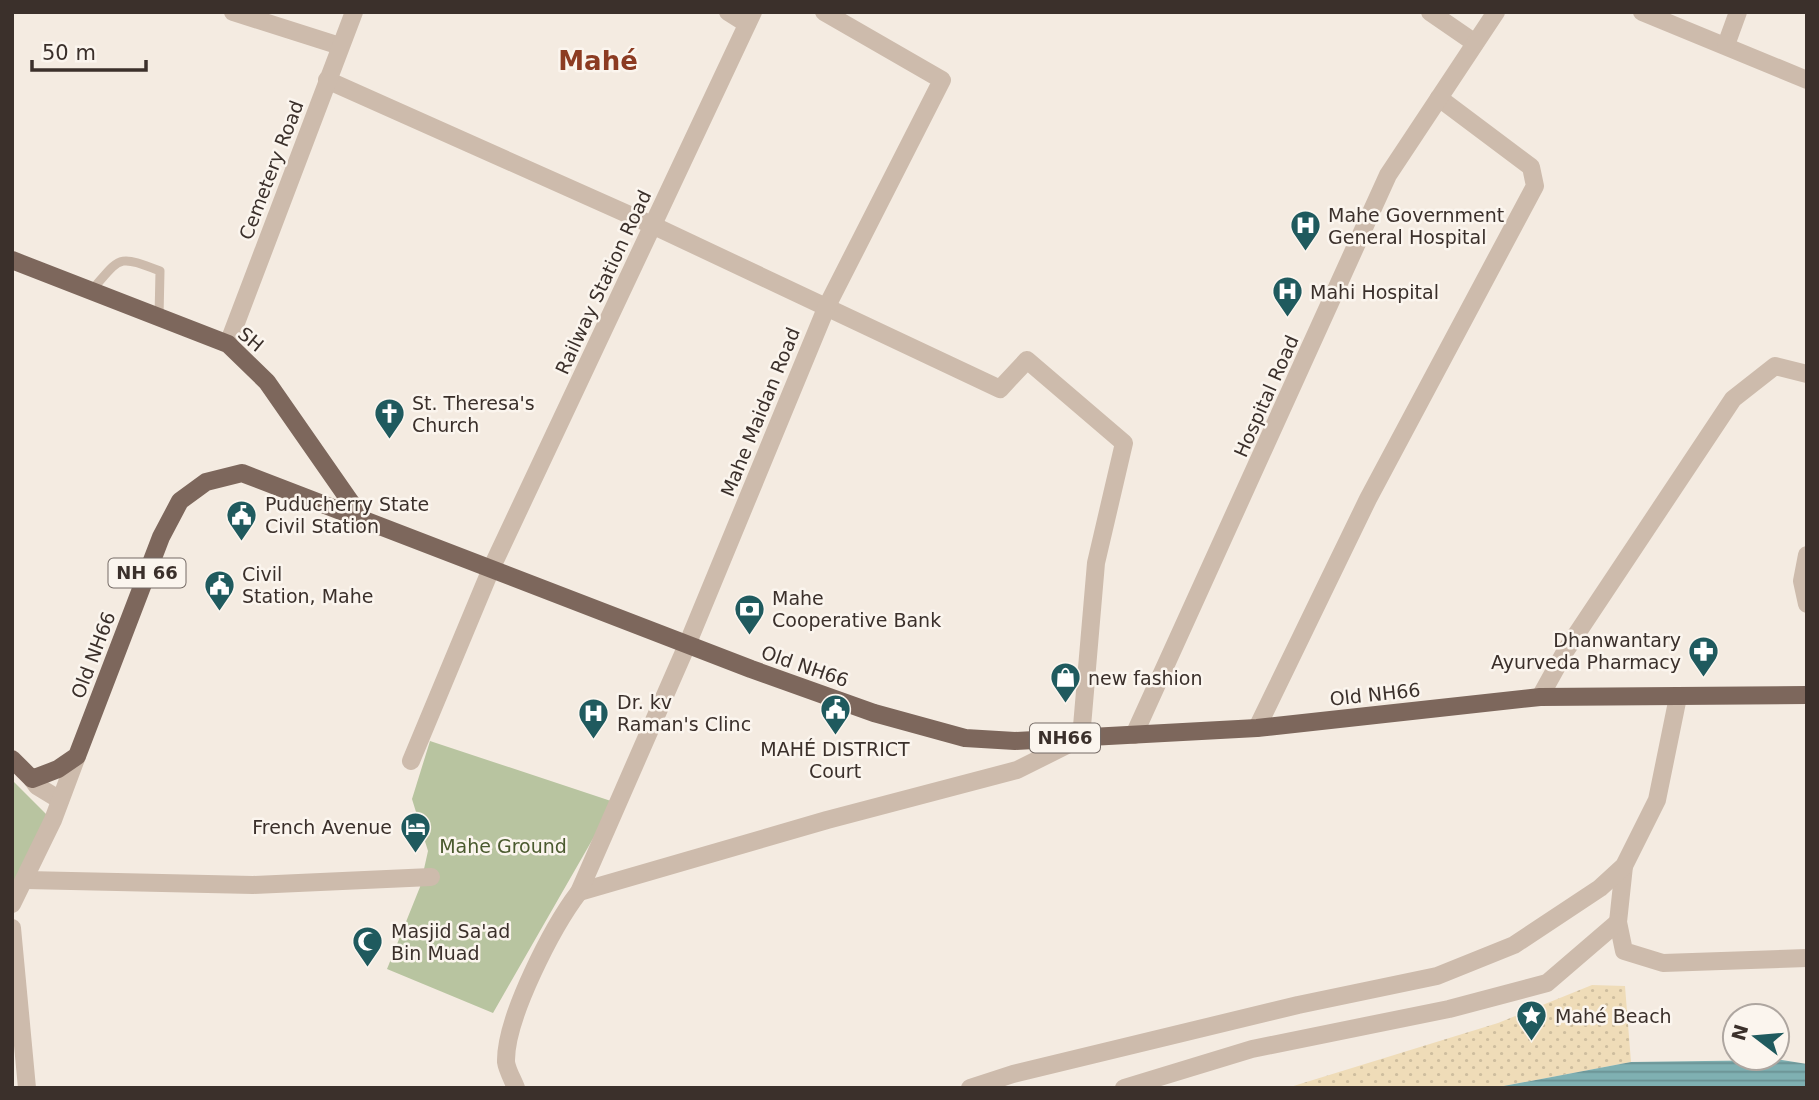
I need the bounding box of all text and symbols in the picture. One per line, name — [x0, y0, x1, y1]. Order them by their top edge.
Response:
scale bar — [32, 28, 145, 72]
text: 50 m — [42, 41, 96, 65]
district label: Mahé — [558, 46, 638, 76]
street label: Cemetery Road — [234, 97, 308, 243]
street label: Railway Station Road — [551, 186, 655, 378]
place label: Mahe Government General Hospital — [1328, 204, 1504, 248]
hospital icon: Mahe Government General Hospital — [1288, 209, 1322, 253]
hospital icon: Mahi Hospital — [1270, 275, 1304, 319]
place label: Mahi Hospital — [1310, 281, 1439, 303]
street label: SH — [234, 322, 268, 356]
street label: Mahe Maidan Road — [716, 324, 804, 500]
street label: Hospital Road — [1229, 332, 1303, 460]
place label: St. Theresa's Church — [412, 392, 535, 436]
church icon: St. Theresa's Church — [372, 397, 406, 441]
place label: Puducherry State Civil Station — [265, 493, 429, 537]
public building icon: Puducherry State Civil Station — [225, 498, 259, 542]
road number: NH 66 — [108, 558, 186, 588]
place label: Civil Station, Mahe — [242, 563, 373, 607]
public building icon: Civil Station, Mahe — [202, 568, 236, 612]
place label: Mahe Cooperative Bank — [772, 587, 941, 631]
bank icon: Mahe Cooperative Bank — [732, 592, 766, 636]
street label: Old NH66 — [66, 609, 120, 701]
place label: Dhanwantary Ayurveda Pharmacy — [1491, 629, 1681, 673]
pharmacy icon: Dhanwantary Ayurveda Pharmacy — [1687, 634, 1721, 678]
street label: Old NH66 — [758, 641, 852, 691]
shop icon: new fashion — [1048, 661, 1082, 705]
place label: new fashion — [1088, 667, 1203, 689]
street label: Old NH66 — [1329, 678, 1421, 710]
place label: Dr. kv Raman's Clinc — [617, 691, 751, 735]
public building icon: MAHÉ DISTRICT Court — [818, 693, 852, 737]
hospital icon: Dr. kv Raman's Clinc — [577, 696, 611, 740]
road number: NH66 — [1030, 724, 1100, 752]
place label: MAHÉ DISTRICT Court — [760, 738, 910, 782]
hotel icon: French Avenue — [398, 810, 432, 854]
place label: French Avenue — [252, 816, 392, 838]
park label: Mahe Ground — [439, 835, 567, 857]
place label: Masjid Sa'ad Bin Muad — [391, 920, 510, 964]
mosque icon: Masjid Sa'ad Bin Muad — [351, 925, 385, 969]
place icon: Mahé Beach — [1515, 999, 1549, 1043]
north arrow — [1721, 1002, 1791, 1072]
place label: Mahé Beach — [1555, 1005, 1672, 1027]
text: N — [1727, 1022, 1752, 1043]

